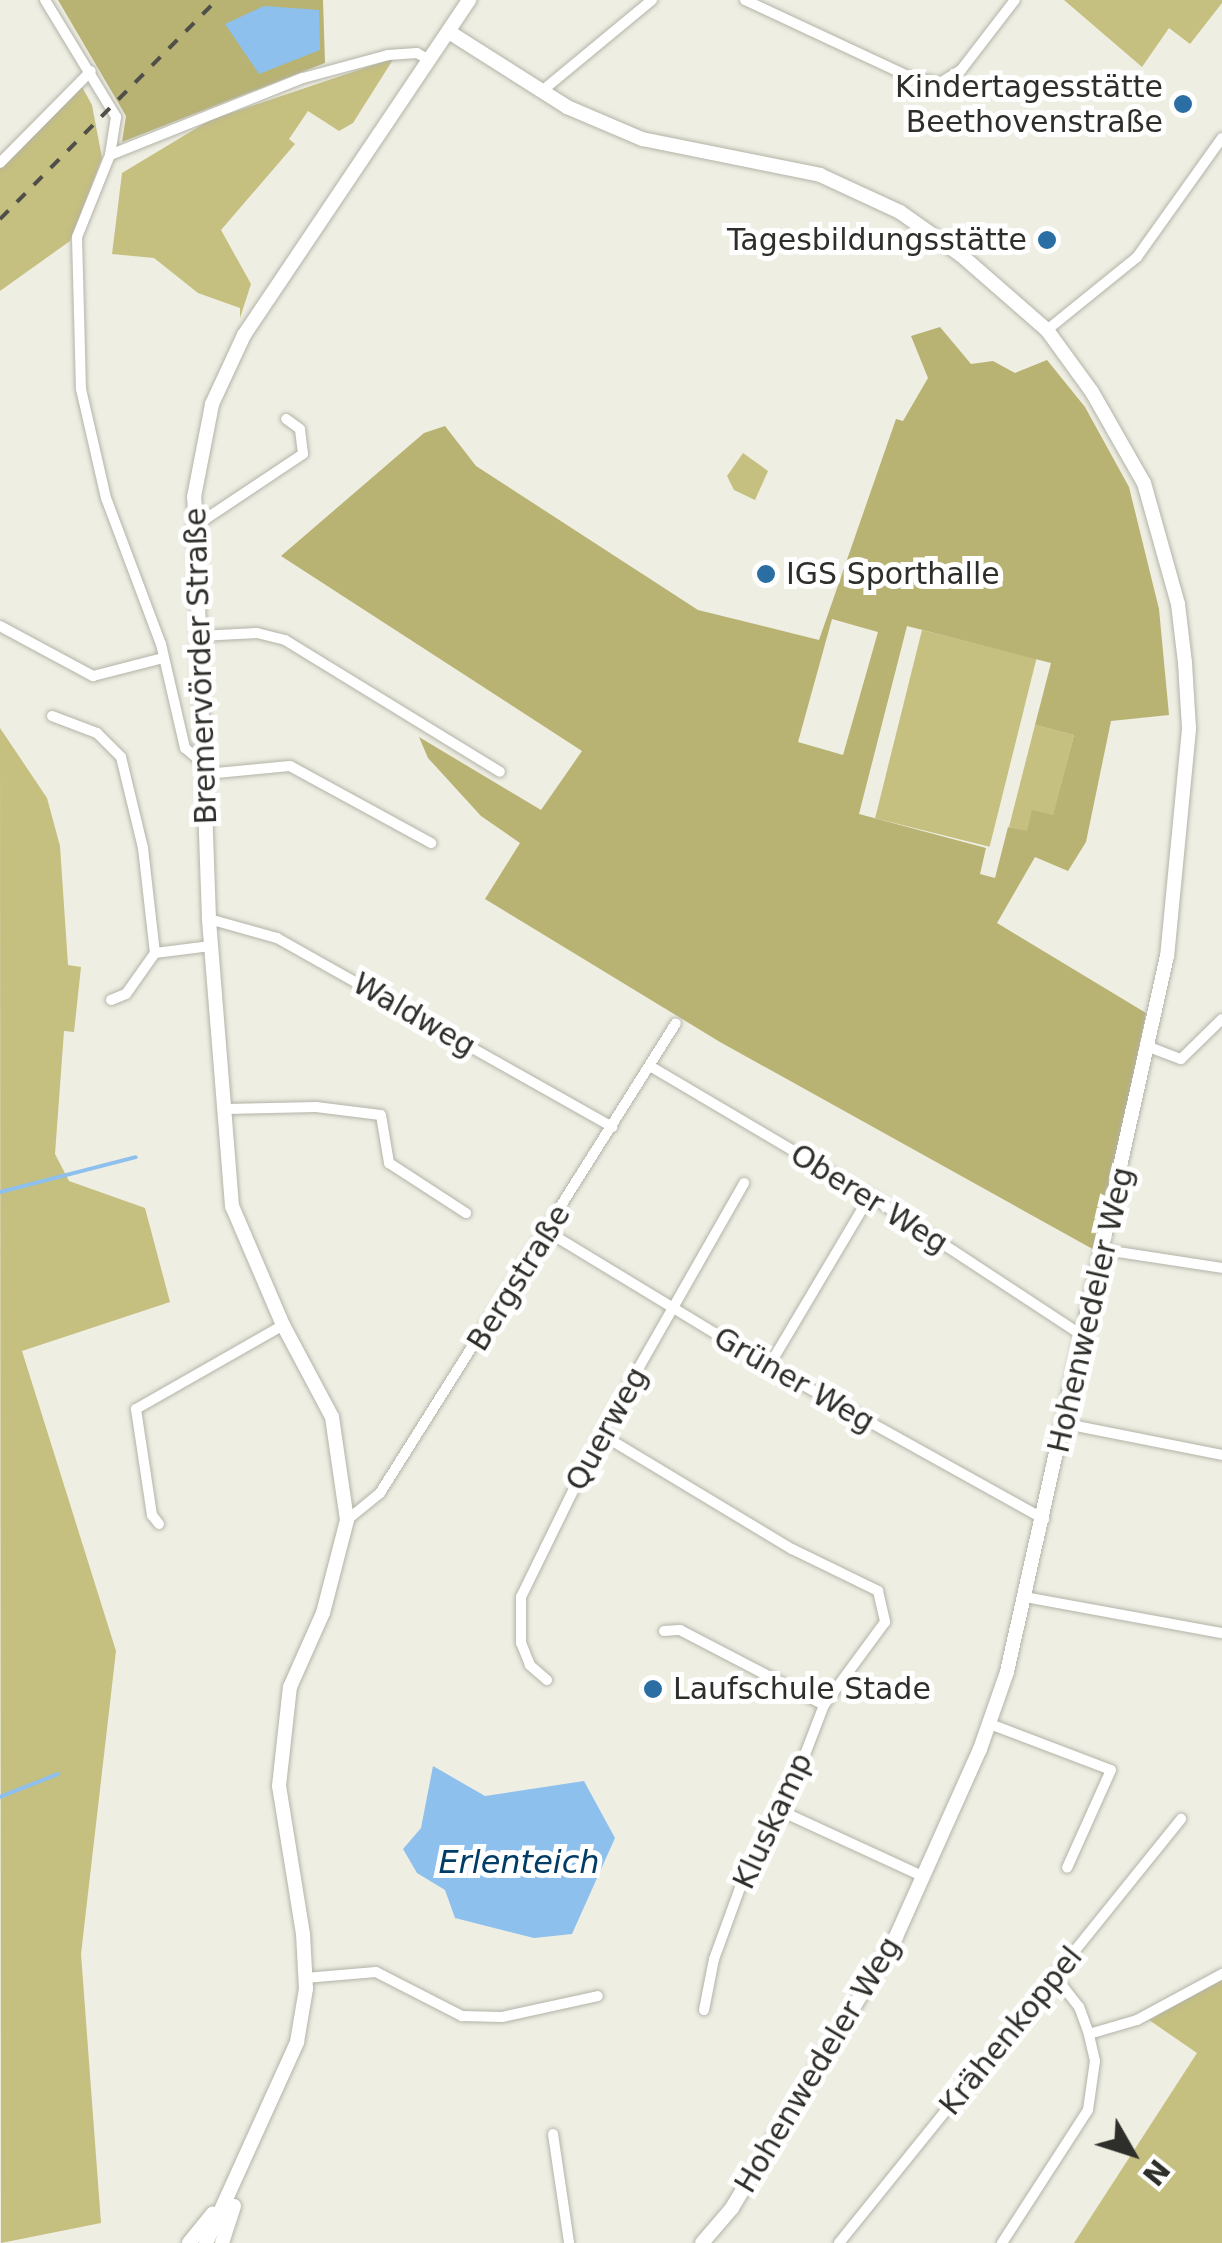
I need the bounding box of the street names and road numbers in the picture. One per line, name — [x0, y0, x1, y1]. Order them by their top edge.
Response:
street label: Bremervörder Straße — [177, 507, 225, 825]
street label: Waldweg — [346, 966, 482, 1064]
street label: Oberer Weg — [784, 1136, 954, 1262]
street label: Hohenwedeler Weg — [1041, 1164, 1141, 1456]
street label: Bergstraße — [460, 1198, 578, 1358]
street label: Grüner Weg — [707, 1320, 881, 1440]
street label: Querweg — [558, 1361, 656, 1497]
street label: Kluskamp — [726, 1747, 820, 1895]
street label: Hohenwedeler Weg — [727, 1931, 909, 2199]
street label: Krähenkoppel — [932, 1939, 1090, 2123]

